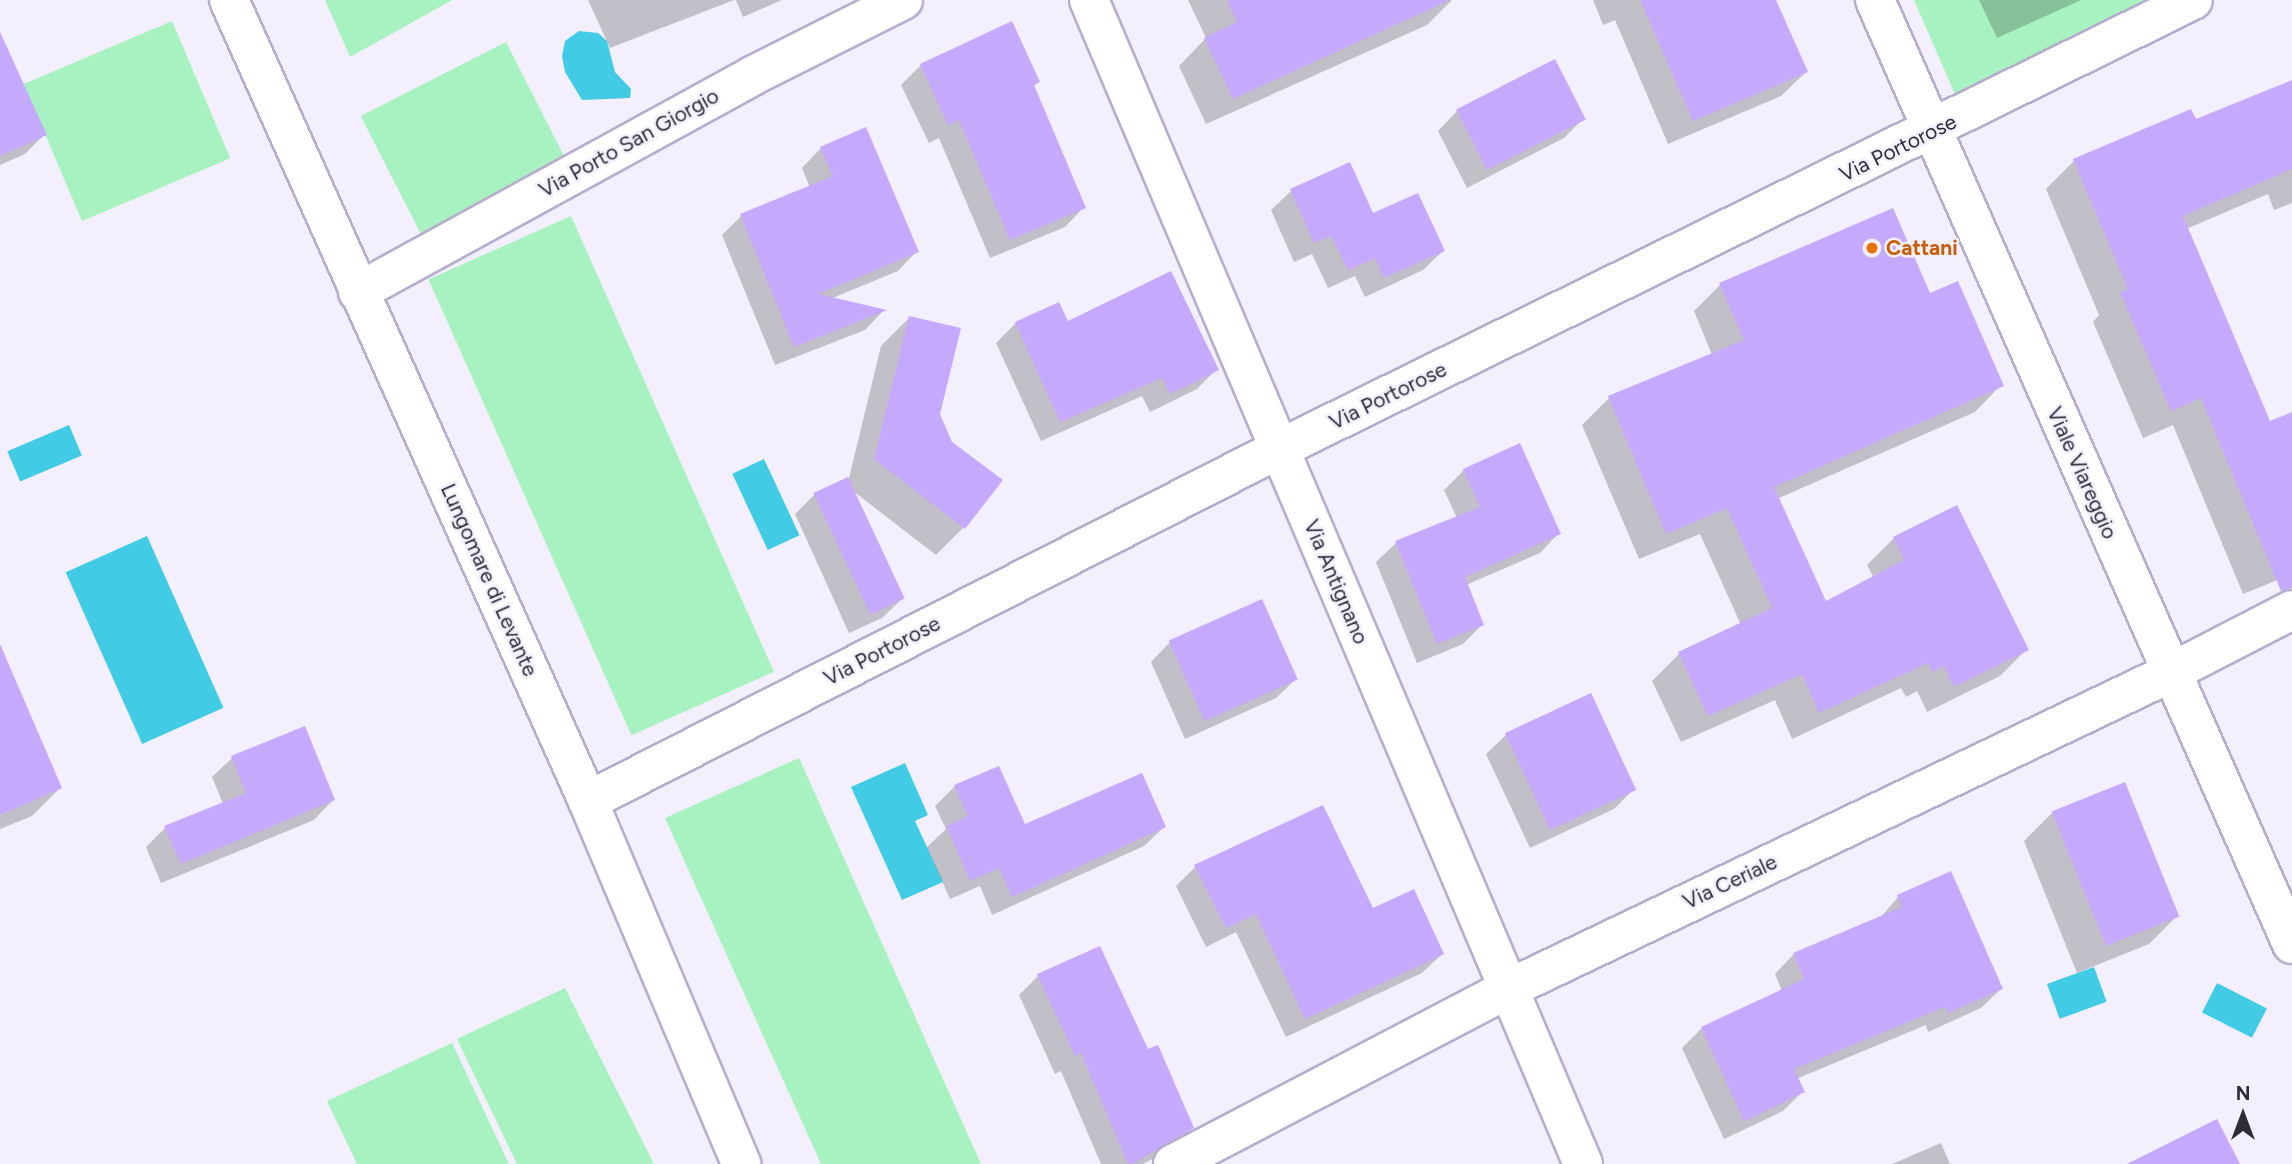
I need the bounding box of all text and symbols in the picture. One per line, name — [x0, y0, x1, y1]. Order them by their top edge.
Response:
street label: Via Porto San Giorgio — [535, 83, 723, 203]
street label: Via Portorose — [1835, 109, 1961, 187]
place label: Cattani — [1886, 235, 1958, 261]
marker: Cattani — [1864, 240, 1880, 256]
street label: Via Portorose — [1325, 357, 1451, 435]
street label: Viale Viareggio — [2042, 403, 2122, 543]
street label: Lungomare di Levante — [435, 480, 543, 680]
street label: Via Antignano — [1298, 516, 1374, 648]
street label: Via Portorose — [820, 611, 944, 691]
street label: Via Ceriale — [1679, 849, 1781, 915]
north arrow — [2208, 1080, 2278, 1150]
text: N — [2236, 1082, 2250, 1105]

